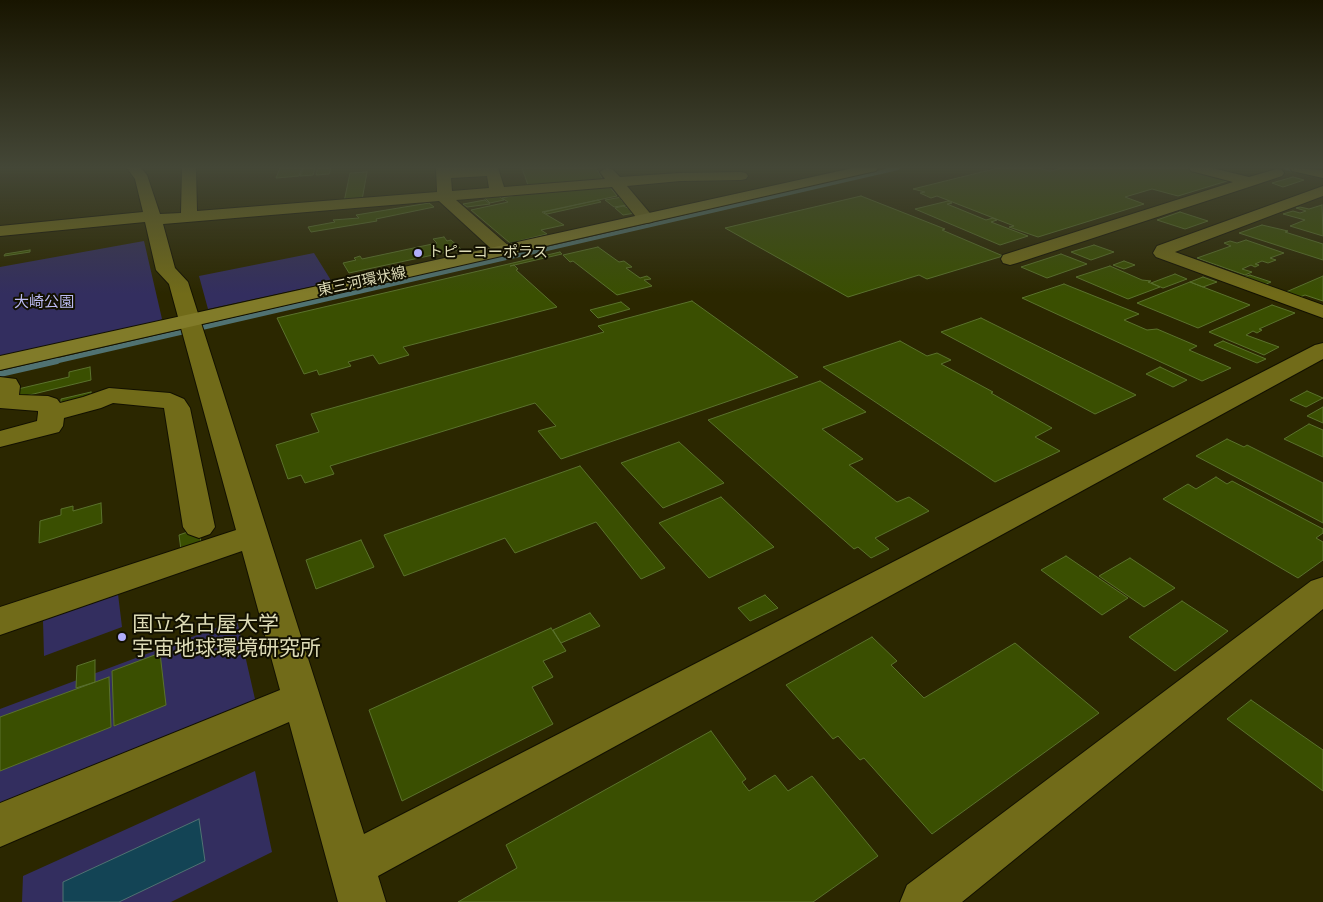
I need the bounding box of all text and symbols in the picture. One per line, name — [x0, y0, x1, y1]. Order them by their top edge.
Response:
place label: トピーコーポラス — [428, 244, 548, 262]
marker: トピーコーポラス — [412, 247, 424, 259]
street label: 東三河環状線 — [316, 264, 408, 300]
park label: 大崎公園 — [14, 294, 74, 312]
place label: 国立名古屋大学 宇宙地球環境研究所 — [132, 612, 321, 662]
marker: 国立名古屋大学 宇宙地球環境研究所 — [116, 631, 128, 643]

